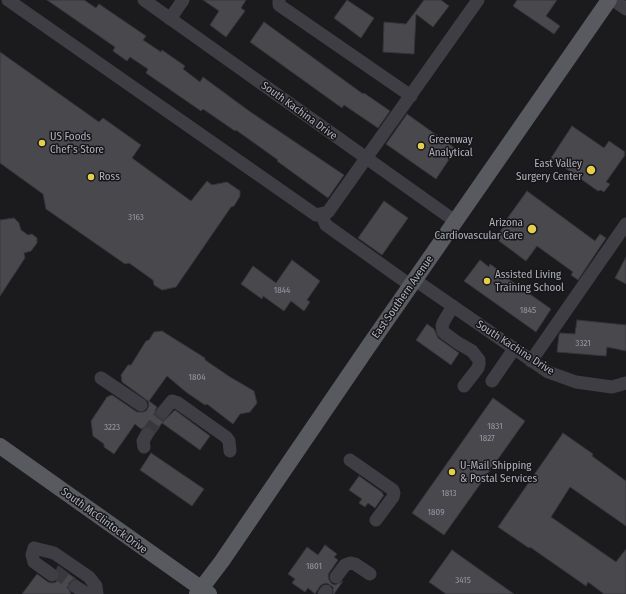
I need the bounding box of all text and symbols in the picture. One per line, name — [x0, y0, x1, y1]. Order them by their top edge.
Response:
street label: South Kachina Drive — [259, 79, 339, 143]
place label: US Foods Chef's Store — [50, 130, 104, 156]
place label: Greenway Analytical — [429, 133, 473, 159]
marker: US Foods Chef's Store — [37, 138, 47, 148]
marker: Greenway Analytical — [416, 141, 426, 151]
place label: East Valley Surgery Center — [516, 157, 582, 183]
marker: East Valley Surgery Center — [585, 164, 597, 176]
place label: Ross — [99, 170, 120, 184]
marker: Ross — [86, 172, 96, 182]
house number: 3163 — [128, 212, 144, 222]
place label: Arizona Cardiovascular Care — [435, 216, 523, 242]
marker: Arizona Cardiovascular Care — [526, 223, 538, 235]
street label: East Southern Avenue — [369, 253, 437, 341]
place label: Assisted Living Training School — [495, 268, 564, 294]
marker: Assisted Living Training School — [482, 276, 492, 286]
house number: 1844 — [274, 285, 290, 295]
house number: 1845 — [520, 305, 536, 315]
street label: South Kachina Drive — [473, 318, 557, 378]
house number: 3321 — [575, 338, 591, 348]
house number: 1804 — [188, 372, 206, 382]
house number: 1831 — [487, 421, 503, 431]
house number: 3223 — [104, 422, 120, 432]
house number: 1827 — [479, 433, 495, 443]
place label: U-Mail Shipping & Postal Services — [460, 459, 537, 485]
marker: U-Mail Shipping & Postal Services — [447, 467, 457, 477]
street label: South McClintock Drive — [58, 485, 150, 557]
house number: 1813 — [441, 488, 457, 498]
house number: 1809 — [427, 507, 445, 517]
house number: 1801 — [306, 561, 322, 571]
house number: 3415 — [455, 575, 471, 585]

